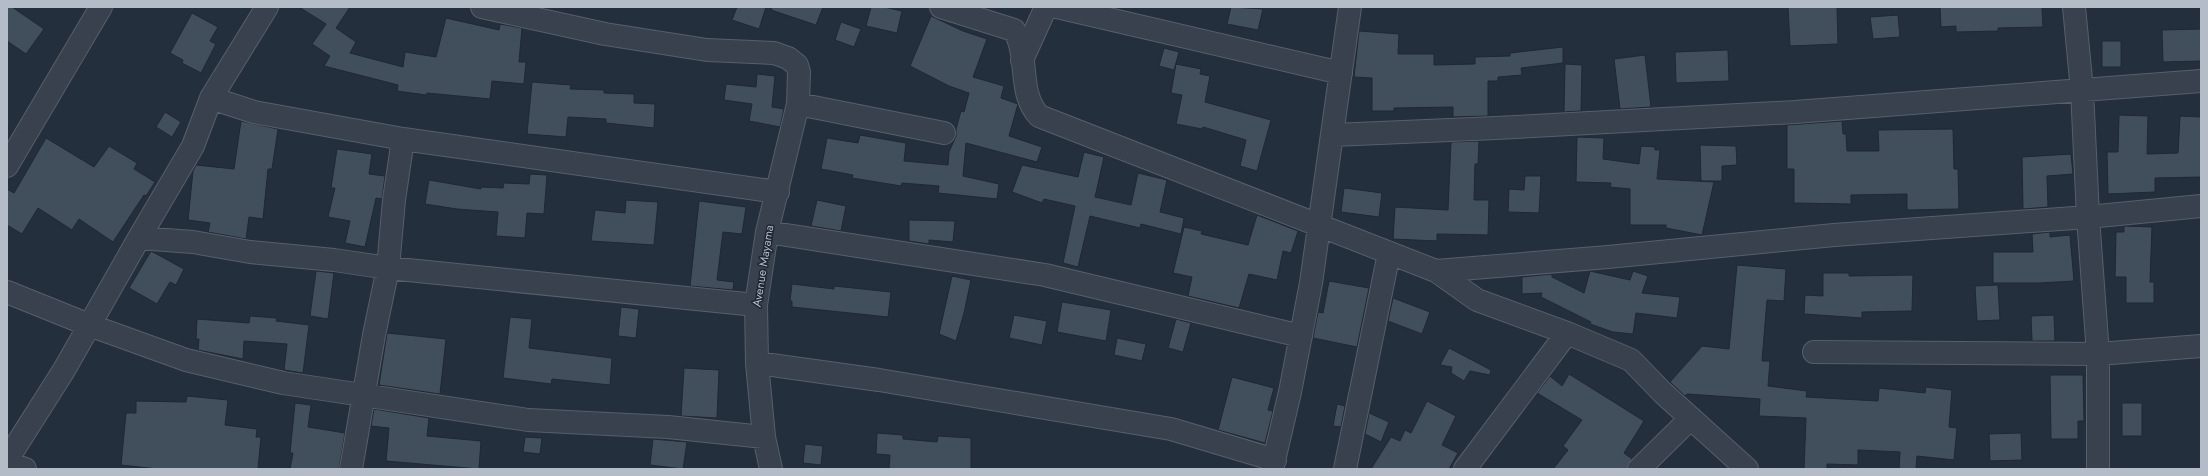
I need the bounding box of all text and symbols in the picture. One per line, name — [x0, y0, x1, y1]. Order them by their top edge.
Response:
street label: Avenue Mayama — [748, 224, 778, 308]

